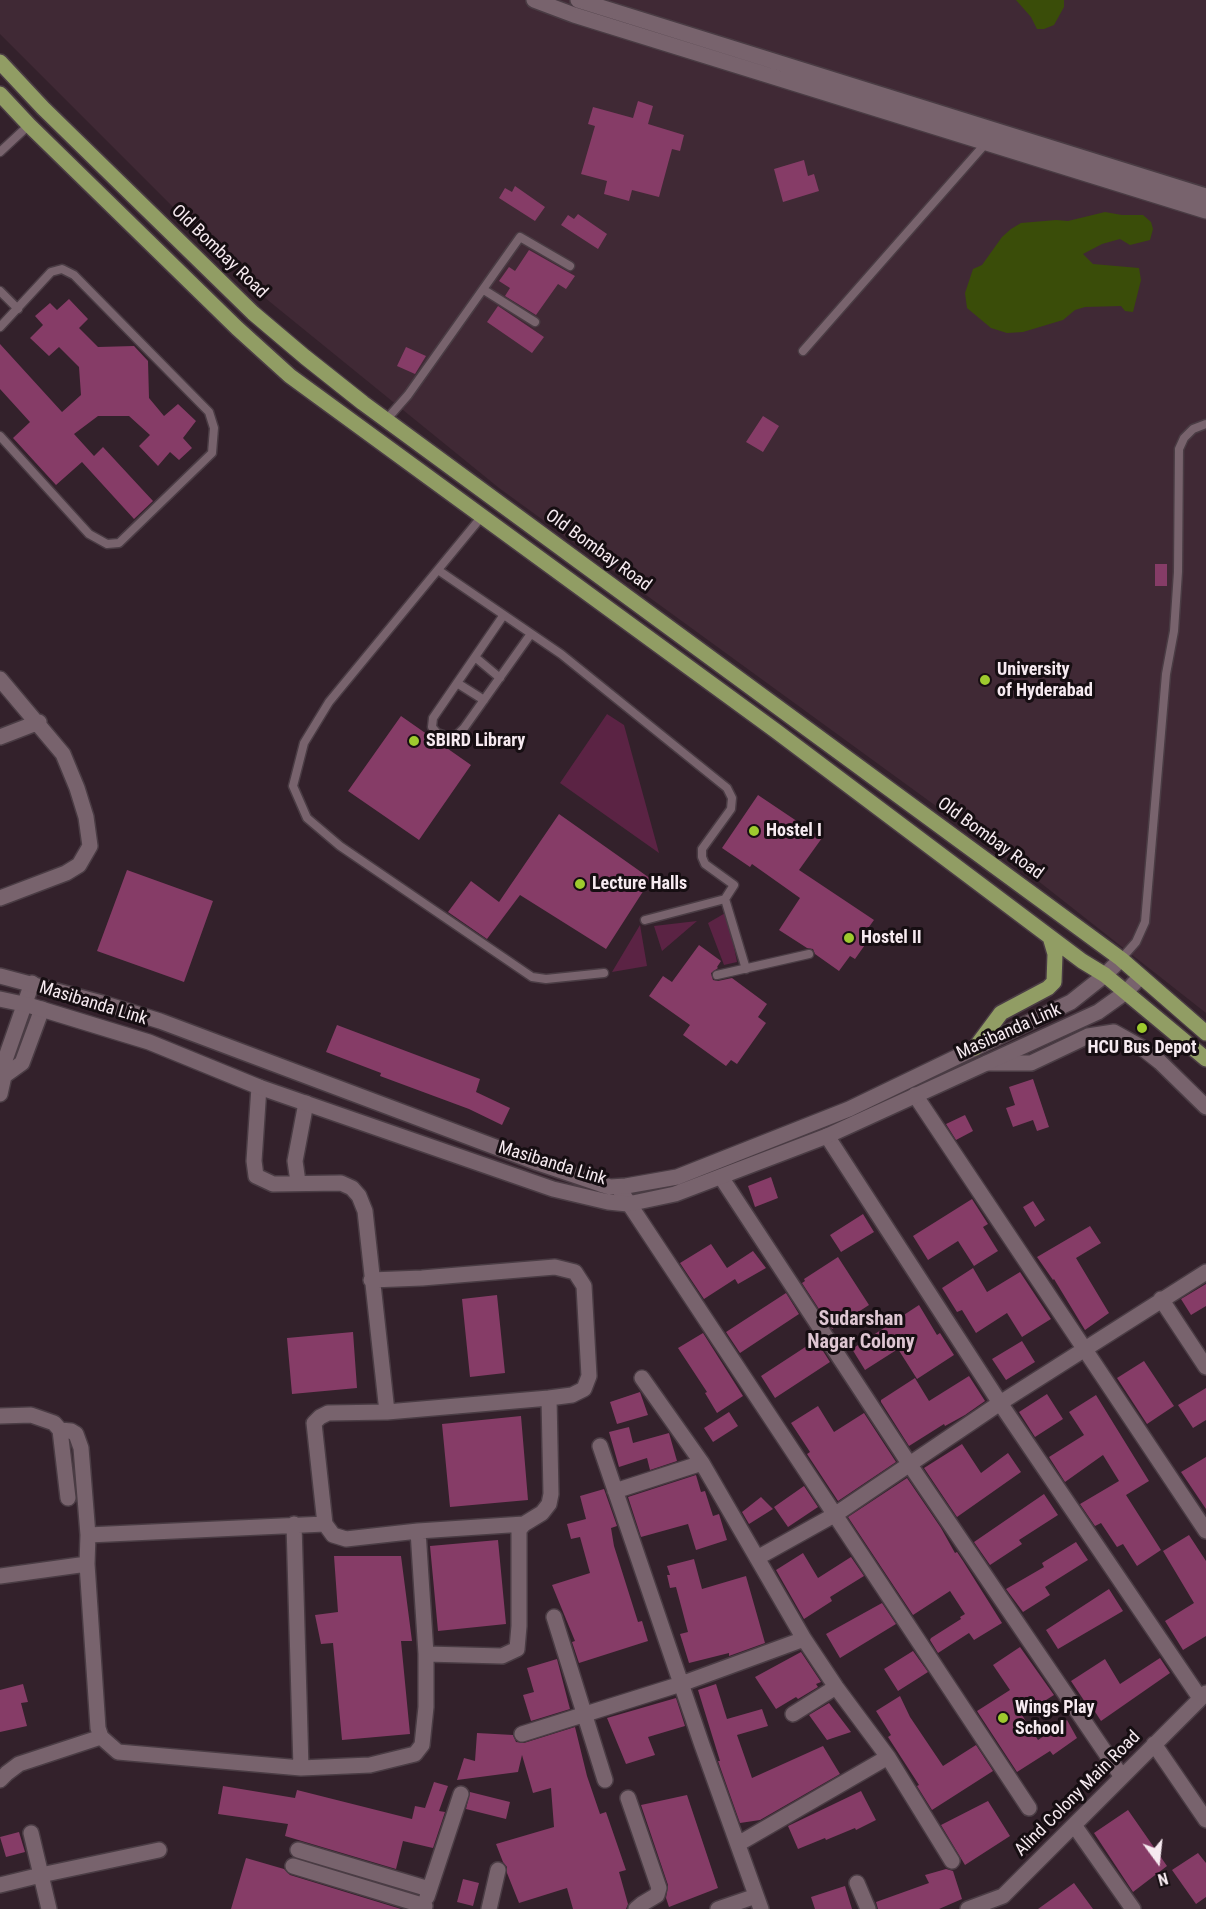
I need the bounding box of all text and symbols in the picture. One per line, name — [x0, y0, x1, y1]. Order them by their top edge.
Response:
street label: Old Bombay Road — [166, 201, 272, 303]
street label: Old Bombay Road — [541, 505, 655, 597]
place label: University of Hyderabad — [997, 659, 1093, 702]
marker: University of Hyderabad — [978, 673, 992, 687]
place label: SBIRD Library — [426, 730, 525, 752]
marker: SBIRD Library — [407, 734, 421, 748]
street label: Old Bombay Road — [933, 793, 1047, 885]
place label: Hostel I — [766, 820, 822, 842]
marker: Hostel I — [747, 824, 761, 838]
place label: Lecture Halls — [592, 873, 687, 895]
marker: Lecture Halls — [573, 877, 587, 891]
place label: Hostel II — [861, 927, 922, 949]
marker: Hostel II — [842, 931, 856, 945]
street label: Masibanda Link — [36, 977, 150, 1031]
street label: Masibanda Link — [953, 999, 1065, 1065]
marker: HCU Bus Depot — [1135, 1021, 1149, 1035]
place label: HCU Bus Depot — [1087, 1037, 1197, 1059]
street label: Masibanda Link — [495, 1137, 609, 1191]
district label: Sudarshan Nagar Colony — [807, 1308, 915, 1355]
place label: Wings Play School — [1015, 1697, 1094, 1740]
marker: Wings Play School — [996, 1711, 1010, 1725]
street label: Alind Colony Main Road — [1011, 1727, 1145, 1861]
north arrow — [1128, 1831, 1188, 1891]
text: N — [1156, 1868, 1170, 1889]

